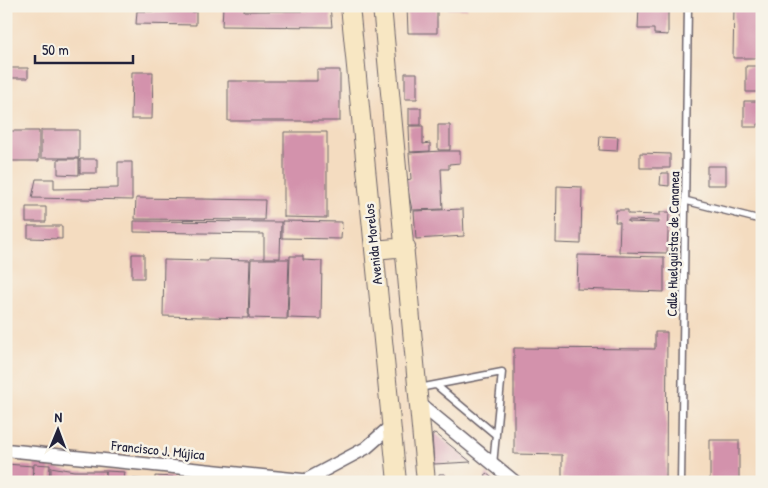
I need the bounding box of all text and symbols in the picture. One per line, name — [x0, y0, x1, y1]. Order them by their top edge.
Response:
scale bar — [35, 32, 132, 64]
text: 50 m — [42, 39, 69, 60]
street label: Calle Huelguistas de Cananea — [662, 171, 684, 317]
street label: Avenida Morelos — [359, 203, 386, 285]
north arrow — [32, 406, 82, 456]
text: N — [54, 407, 63, 426]
street label: Francisco J. Mújica — [110, 435, 206, 465]

